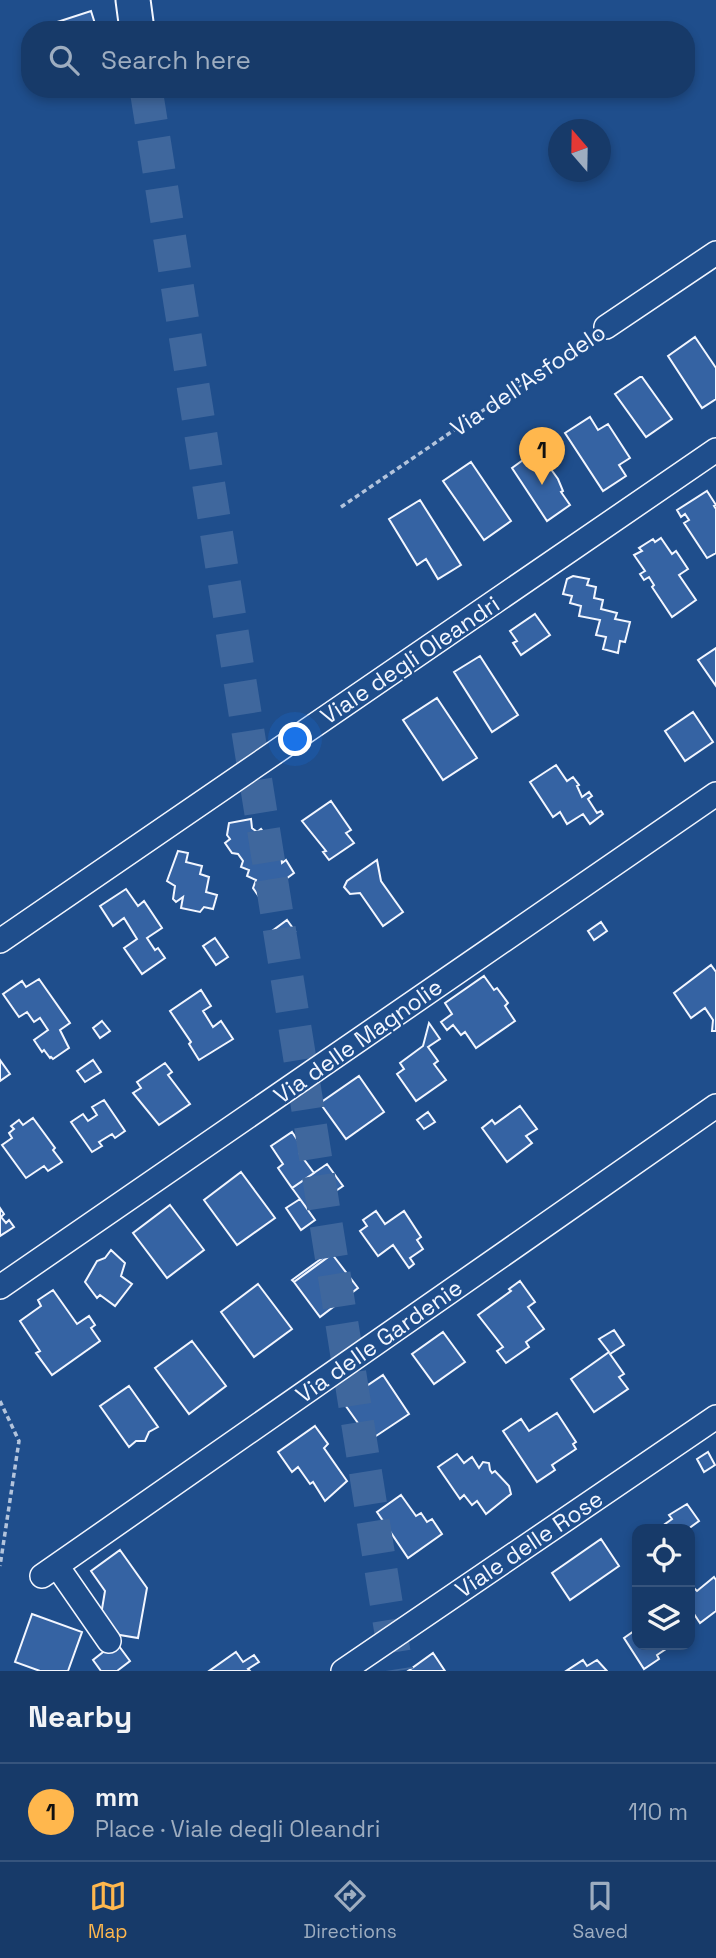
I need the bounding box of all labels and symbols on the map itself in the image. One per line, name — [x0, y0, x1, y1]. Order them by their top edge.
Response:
north arrow — [548, 119, 611, 182]
street label: Via dell'Asfodelo — [445, 317, 611, 443]
pin: 1 — [519, 427, 565, 485]
street label: Viale degli Oleandri — [315, 589, 505, 731]
your location — [278, 722, 312, 756]
street label: Via delle Magnolie — [268, 972, 448, 1110]
street label: Via delle Gardenie — [290, 1272, 468, 1410]
street label: Viale delle Rose — [449, 1483, 609, 1605]

